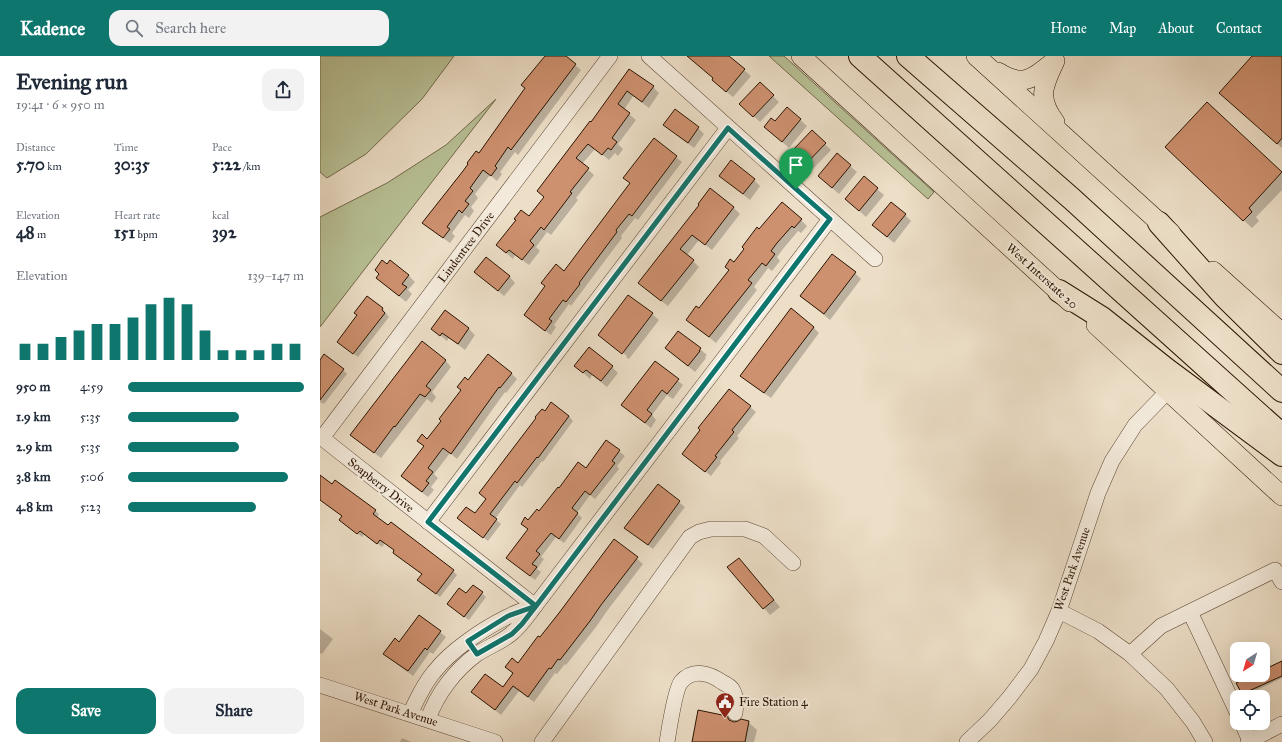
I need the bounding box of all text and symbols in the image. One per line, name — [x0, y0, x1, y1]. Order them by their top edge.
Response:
search box — [109, 10, 389, 46]
text: Kadence — [20, 17, 85, 40]
icon: search — [123, 17, 145, 39]
text: Search here — [155, 19, 226, 37]
text: Home — [1050, 20, 1087, 37]
text: Map — [1109, 20, 1136, 37]
text: About — [1158, 20, 1194, 37]
text: Contact — [1216, 20, 1262, 37]
text: Evening run — [16, 68, 128, 95]
button: share — [262, 69, 304, 111]
text: 19:41 · 6 × 950 m — [16, 97, 105, 113]
text: Distance — [16, 141, 55, 154]
text: Time — [114, 141, 138, 154]
text: Pace — [212, 141, 232, 154]
pin — [779, 148, 813, 189]
text: 5.70 — [16, 154, 45, 175]
text: 30:35 — [114, 154, 150, 175]
text: 5:22 — [212, 154, 241, 175]
icon: arrive — [785, 154, 807, 176]
text: km — [45, 160, 62, 173]
text: /km — [241, 160, 261, 173]
text: Elevation — [16, 209, 60, 222]
text: Heart rate — [114, 209, 160, 222]
text: kcal — [212, 209, 229, 222]
street label: Lindentree Drive — [435, 209, 497, 285]
text: 48 — [16, 222, 35, 243]
text: 151 — [114, 222, 135, 243]
text: 392 — [212, 222, 236, 243]
text: m — [35, 228, 46, 241]
text: bpm — [135, 228, 158, 241]
street label: West Interstate 20 — [1004, 240, 1080, 312]
text: Elevation — [16, 268, 68, 284]
text: 139–147 m — [247, 268, 304, 284]
text: 950 m — [16, 379, 50, 395]
text: 4:59 — [80, 379, 104, 395]
text: 1.9 km — [16, 409, 51, 425]
text: 5:35 — [80, 409, 101, 425]
text: 2.9 km — [16, 439, 52, 455]
text: 5:35 — [80, 439, 101, 455]
street label: Soapberry Drive — [345, 455, 417, 515]
text: 3.8 km — [16, 469, 51, 485]
text: 5:06 — [80, 469, 104, 485]
text: 4.8 km — [16, 499, 53, 515]
text: 5:23 — [80, 499, 101, 515]
street label: West Park Avenue — [1051, 525, 1093, 613]
north arrow — [1230, 642, 1270, 682]
map controls — [1230, 642, 1270, 730]
button: Save — [16, 688, 156, 734]
button: Share — [164, 688, 304, 734]
street label: West Park Avenue — [352, 689, 440, 729]
button: locate — [1230, 690, 1270, 730]
public building icon: Fire Station 4 — [714, 691, 736, 719]
place label: Fire Station 4 — [739, 695, 808, 709]

